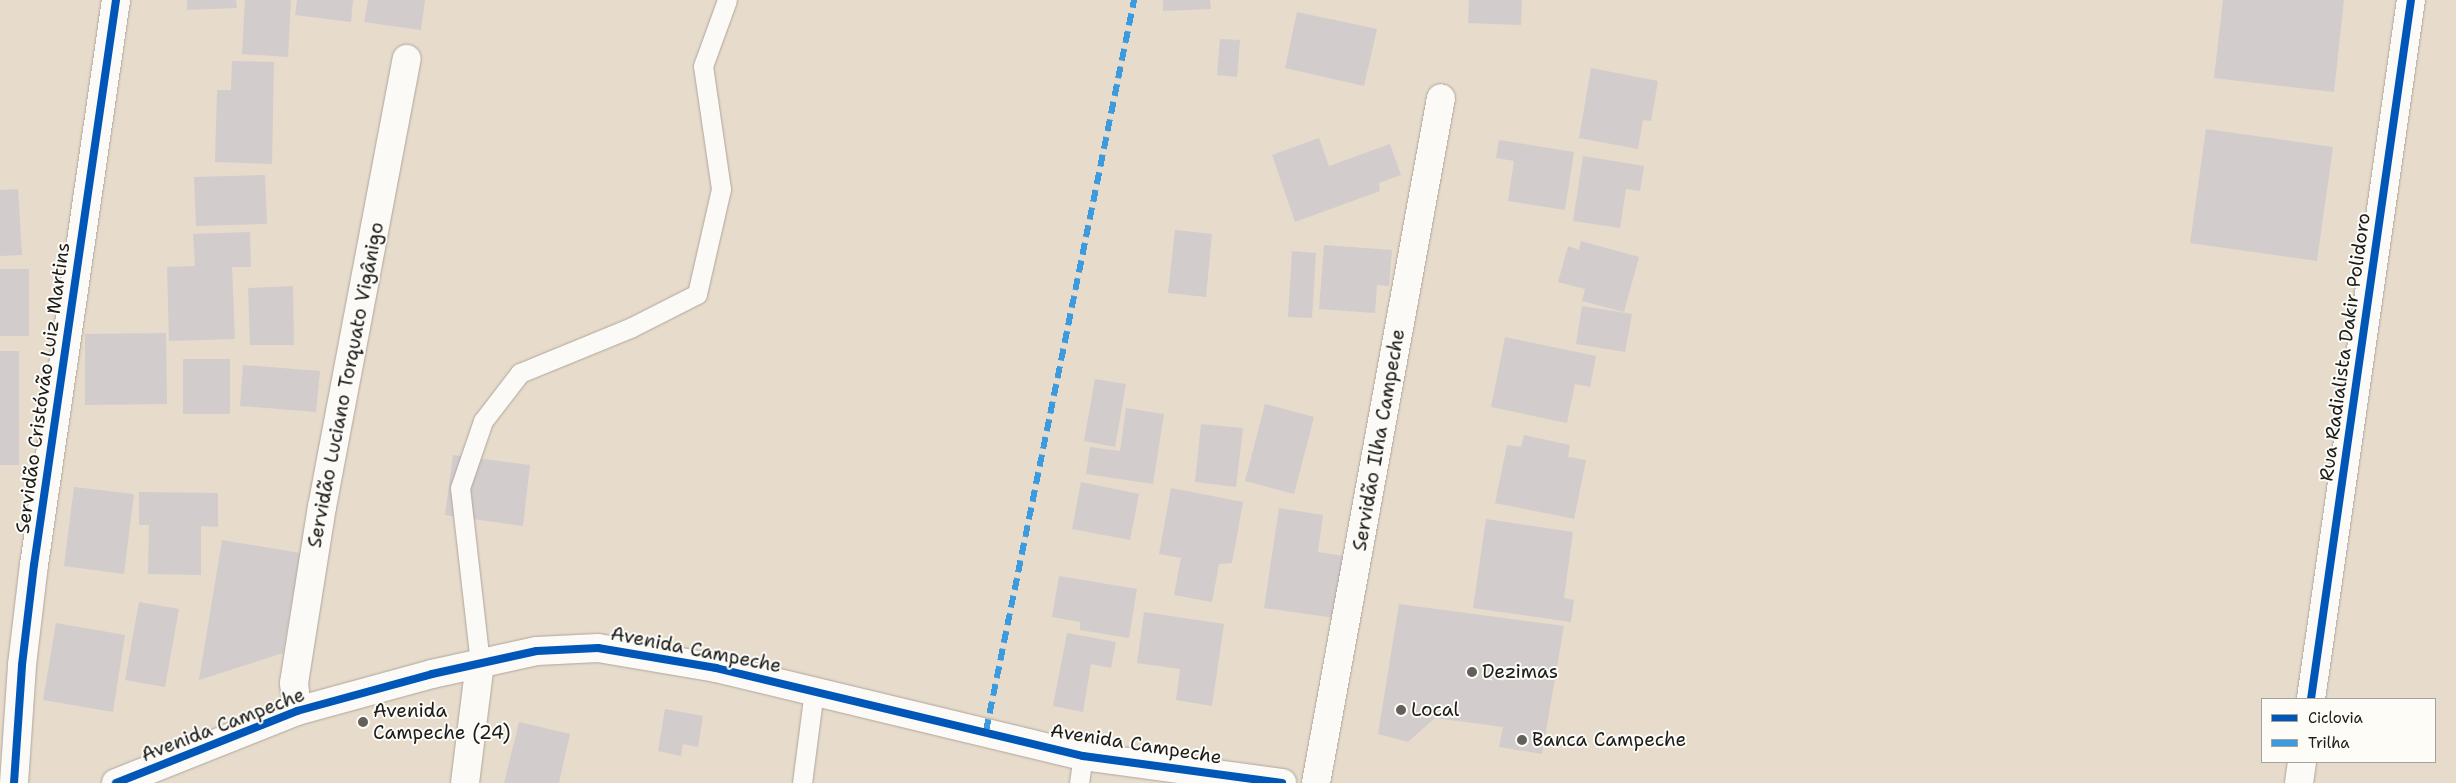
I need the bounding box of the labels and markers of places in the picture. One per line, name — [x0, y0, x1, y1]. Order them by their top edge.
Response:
place label: Dezimas — [1482, 661, 1558, 683]
marker: Dezimas — [1466, 666, 1478, 678]
place label: Local — [1411, 699, 1459, 721]
place label: Avenida Campeche (24) — [373, 700, 511, 744]
marker: Local — [1395, 704, 1407, 716]
marker: Avenida Campeche (24) — [357, 716, 369, 728]
place label: Banca Campeche — [1532, 729, 1686, 751]
marker: Banca Campeche — [1516, 734, 1528, 746]

